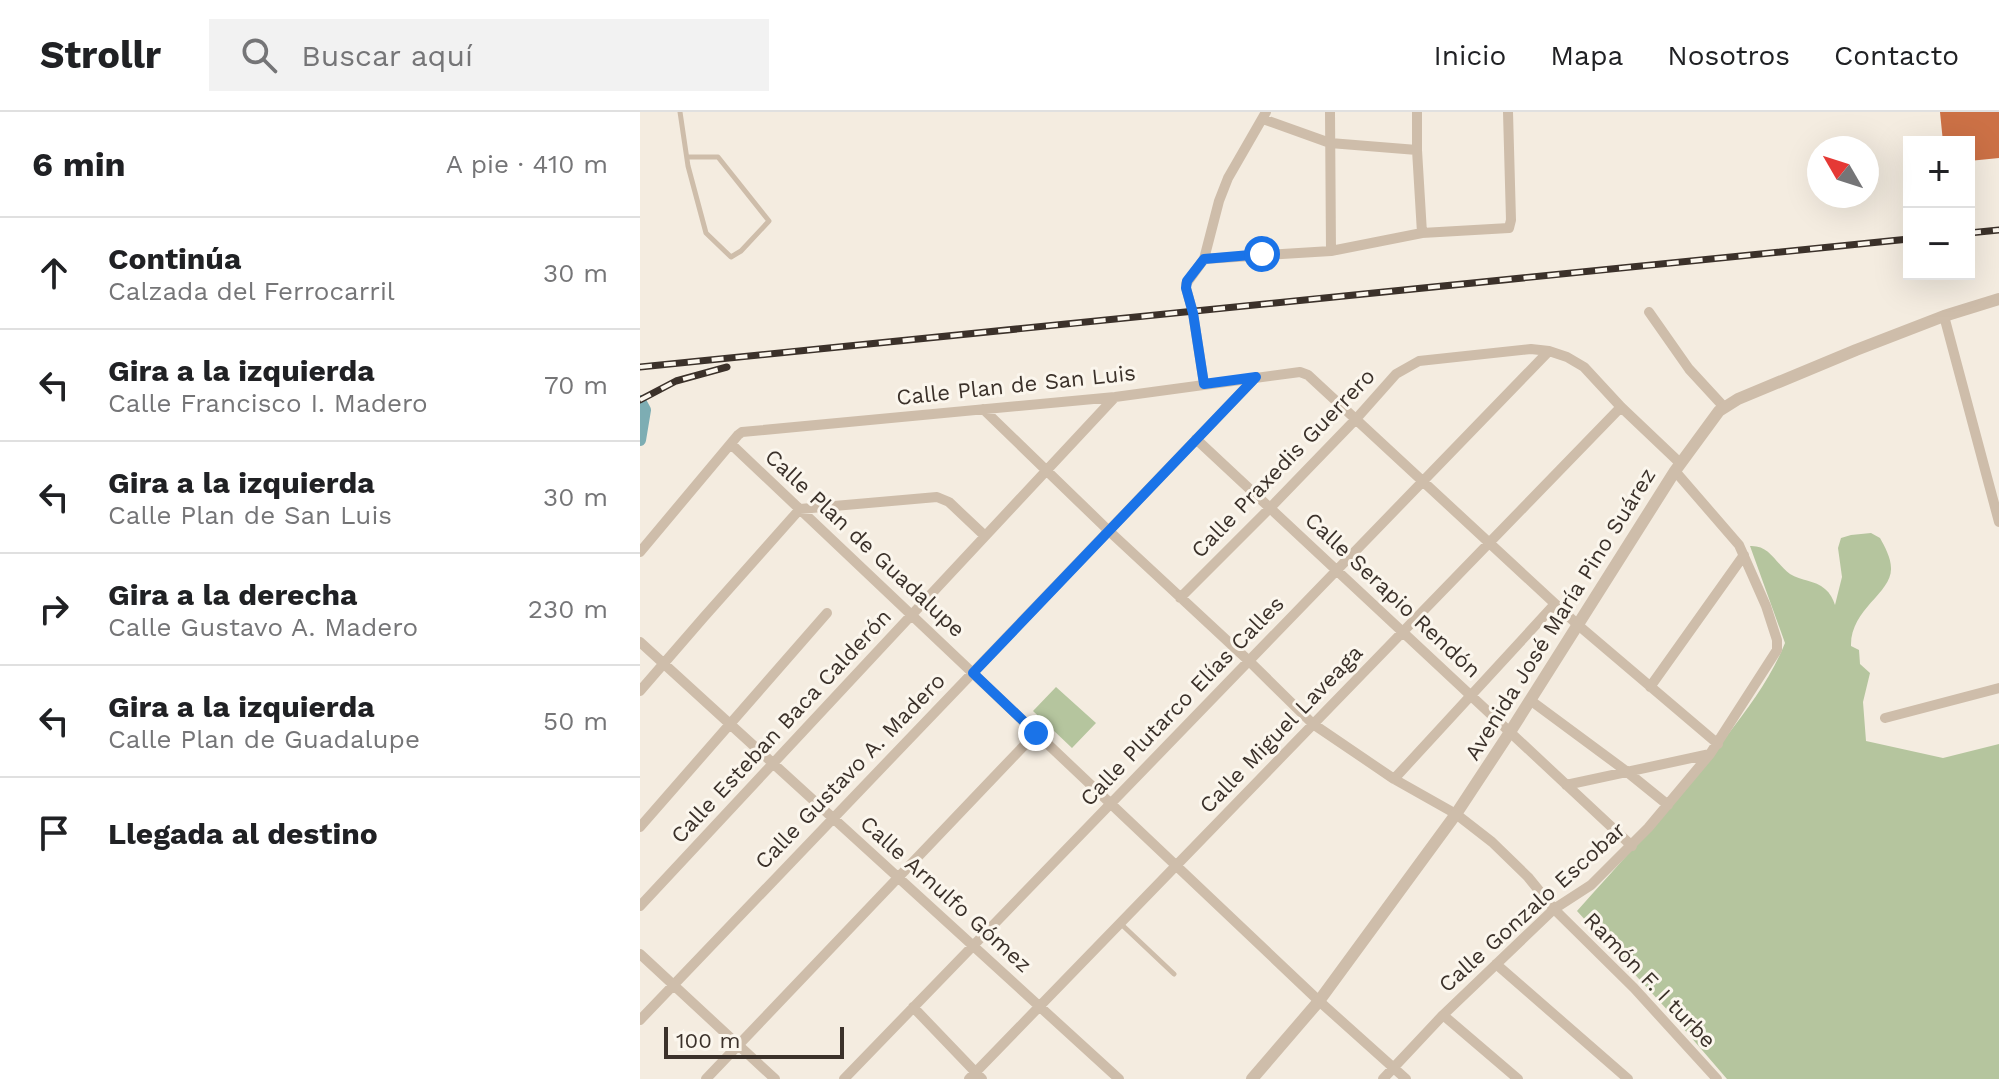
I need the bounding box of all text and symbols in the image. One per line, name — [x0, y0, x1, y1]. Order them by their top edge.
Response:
search box — [209, 19, 769, 91]
text: Strollr — [40, 33, 161, 77]
icon: search — [237, 33, 281, 77]
text: Buscar aquí — [301, 38, 473, 73]
text: Inicio — [1434, 39, 1506, 72]
text: Mapa — [1550, 39, 1623, 72]
text: Nosotros — [1667, 39, 1790, 72]
text: Contacto — [1834, 39, 1959, 72]
north arrow — [1807, 136, 1879, 208]
map controls — [1903, 136, 1975, 280]
button: + — [1903, 136, 1975, 208]
text: 6 min — [32, 144, 126, 184]
text: A pie · 410 m — [446, 149, 608, 179]
button: − — [1903, 208, 1975, 280]
route start — [1244, 236, 1280, 272]
text: Continúa — [108, 241, 241, 276]
icon: ahead — [32, 251, 76, 295]
text: 30 m — [543, 258, 608, 288]
text: Calzada del Ferrocarril — [108, 276, 395, 306]
text: Gira a la izquierda — [108, 353, 375, 388]
street label: Calle Plan de San Luis — [895, 360, 1137, 410]
icon: left — [32, 363, 76, 407]
street label: Calle Praxedis Guerrero — [1186, 363, 1380, 563]
text: 70 m — [544, 370, 608, 400]
text: Calle Francisco I. Madero — [108, 388, 428, 418]
street label: Calle Plan de Guadalupe — [760, 444, 970, 642]
street label: Avenida José María Pino Suárez — [1459, 463, 1661, 765]
text: Gira a la izquierda — [108, 465, 375, 500]
icon: left — [32, 475, 76, 519]
text: 30 m — [543, 482, 608, 512]
text: Calle Plan de San Luis — [108, 500, 392, 530]
street label: Calle Serapio Rendón — [1300, 507, 1486, 683]
text: Gira a la derecha — [108, 577, 357, 612]
icon: right — [32, 587, 76, 631]
street label: Calle Plutarco Elías Calles — [1075, 591, 1289, 811]
text: 230 m — [528, 594, 608, 624]
street label: Calle Esteban Baca Calderón — [666, 604, 896, 848]
text: Calle Gustavo A. Madero — [108, 612, 418, 642]
street label: Calle Miguel Laveaga — [1194, 640, 1368, 818]
street label: Calle Gustavo A. Madero — [750, 668, 950, 874]
text: Gira a la izquierda — [108, 689, 375, 724]
icon: left — [32, 699, 76, 743]
text: 50 m — [543, 706, 608, 736]
route end — [1018, 715, 1054, 751]
text: Calle Plan de Guadalupe — [108, 724, 420, 754]
icon: arrive — [32, 811, 76, 855]
street label: Calle Arnulfo Gómez — [855, 811, 1037, 977]
text: Llegada al destino — [108, 816, 378, 851]
street label: Calle Gonzalo Escobar — [1434, 817, 1630, 997]
street label: Ramón F. I turbe — [1579, 907, 1721, 1053]
scale bar — [664, 1023, 844, 1059]
text: 100 m — [676, 1028, 740, 1053]

